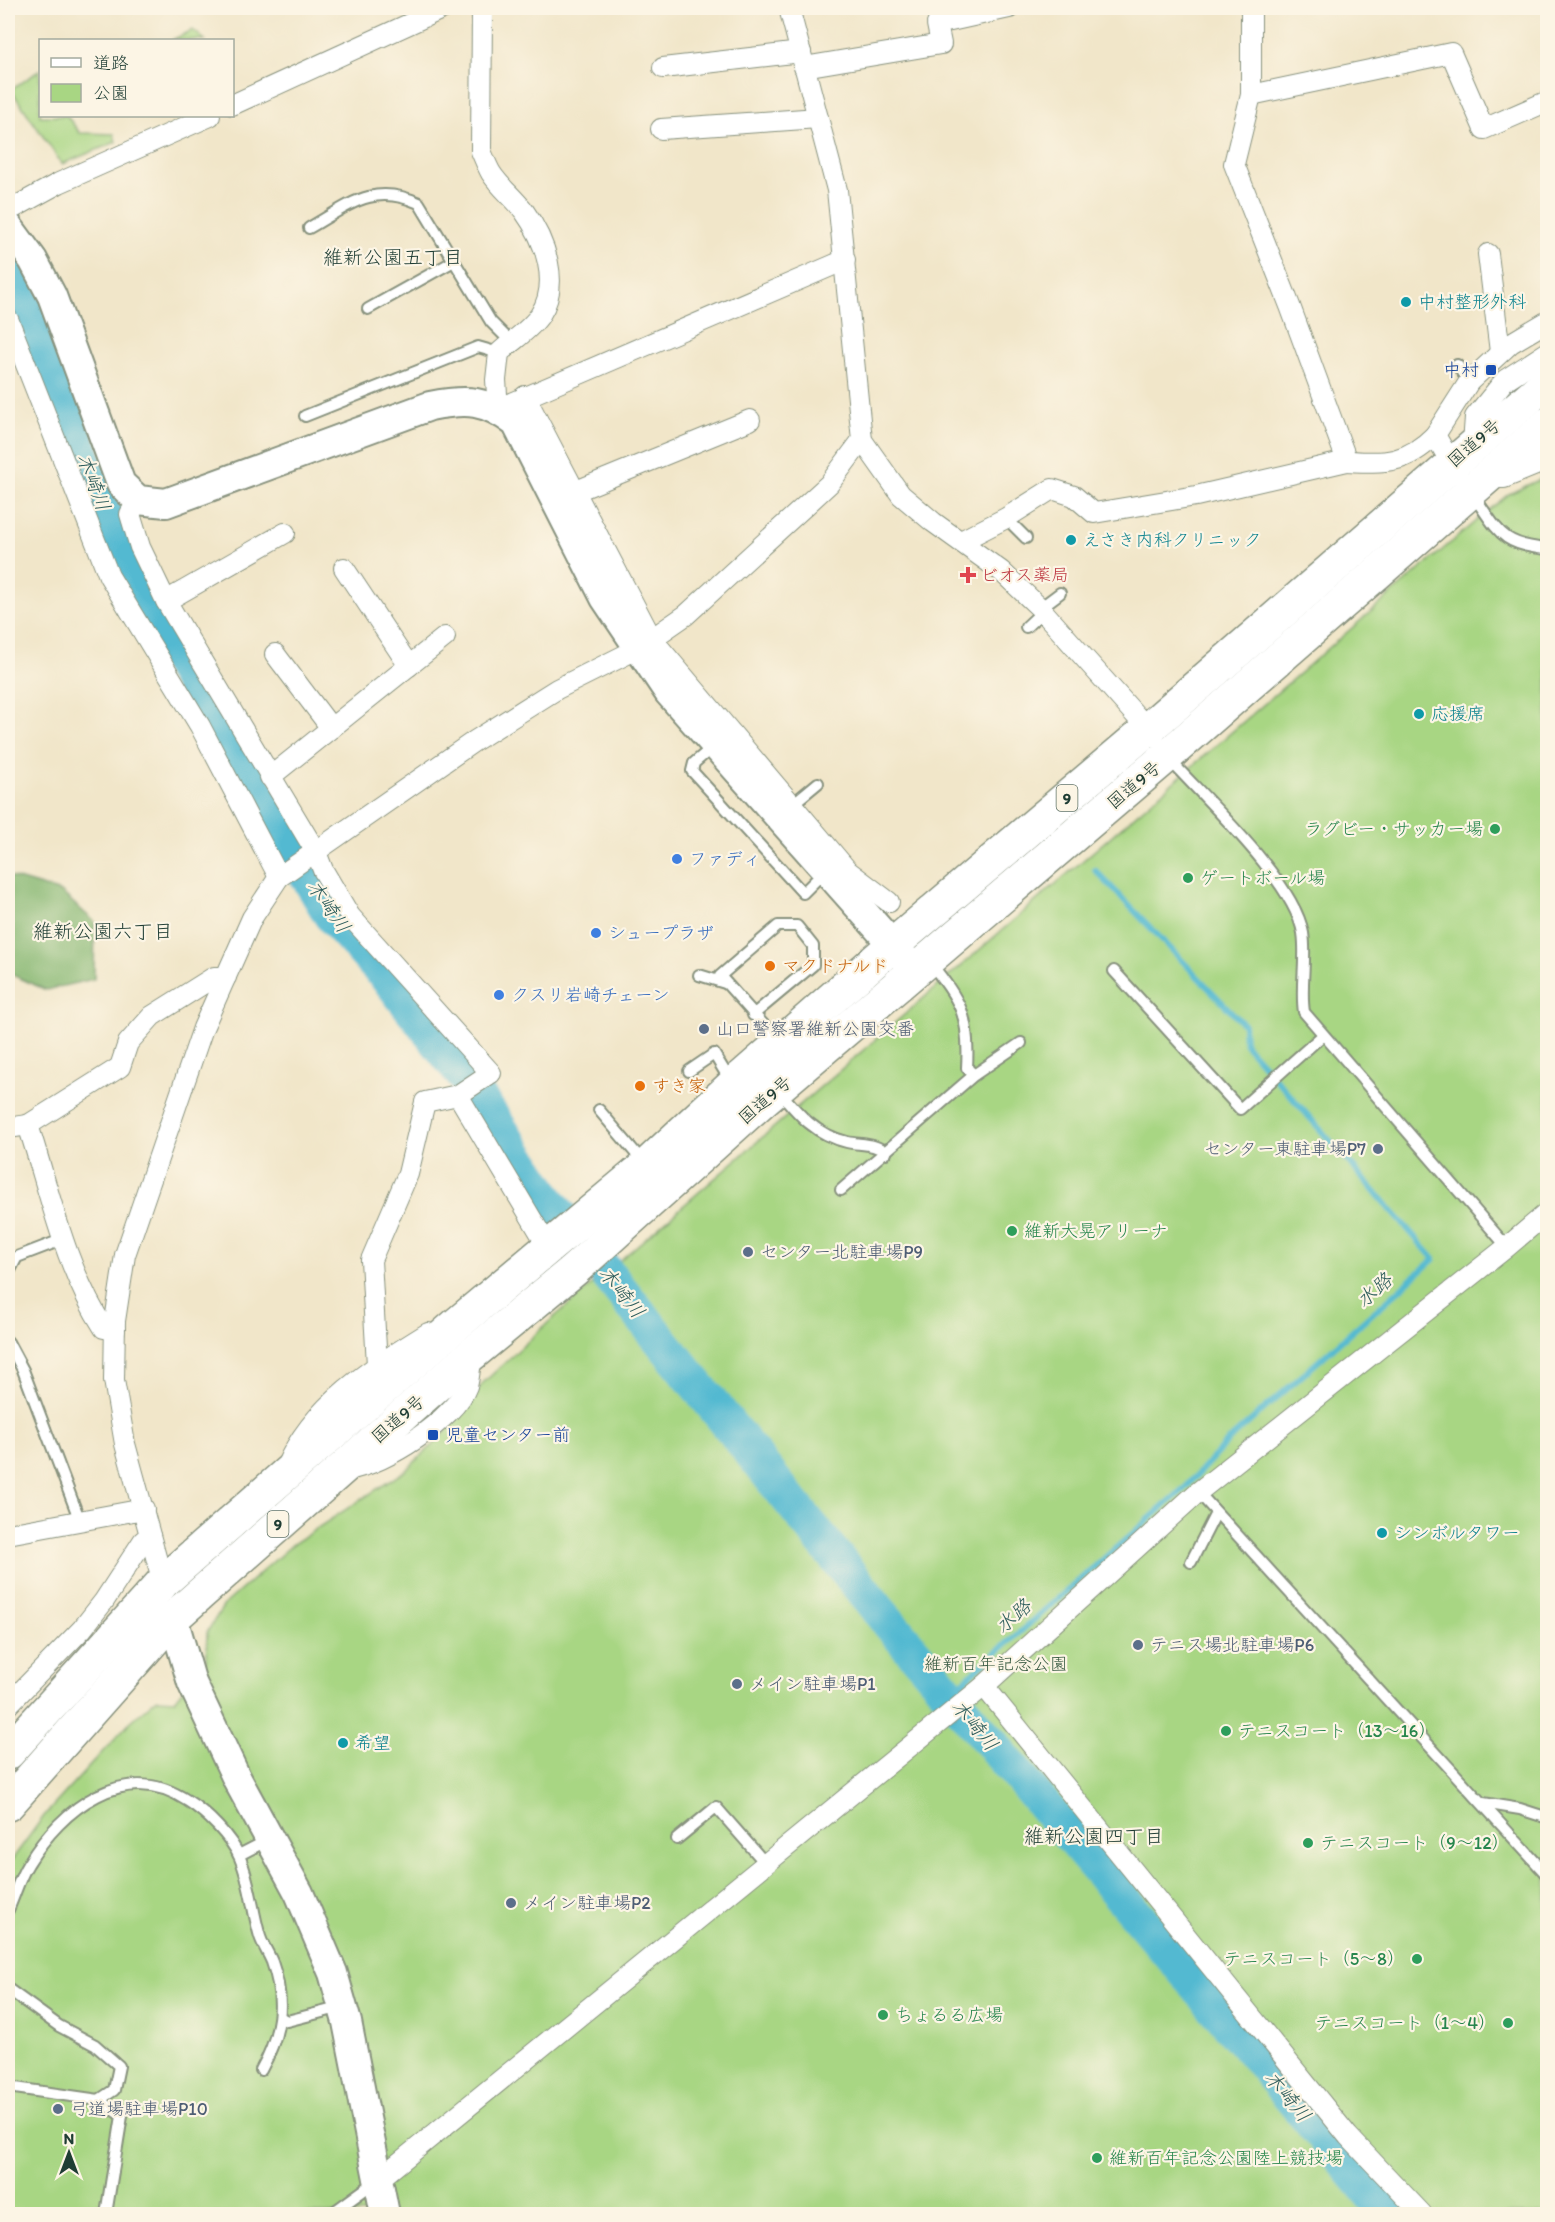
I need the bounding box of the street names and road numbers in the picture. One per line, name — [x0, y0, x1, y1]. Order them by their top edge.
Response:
street label: 国道9号 — [1443, 414, 1505, 472]
street label: 国道9号 — [1103, 756, 1165, 814]
road number: 9 — [1056, 785, 1078, 811]
street label: 国道9号 — [734, 1071, 796, 1129]
street label: 国道9号 — [367, 1390, 429, 1448]
road number: 9 — [268, 1511, 288, 1537]

